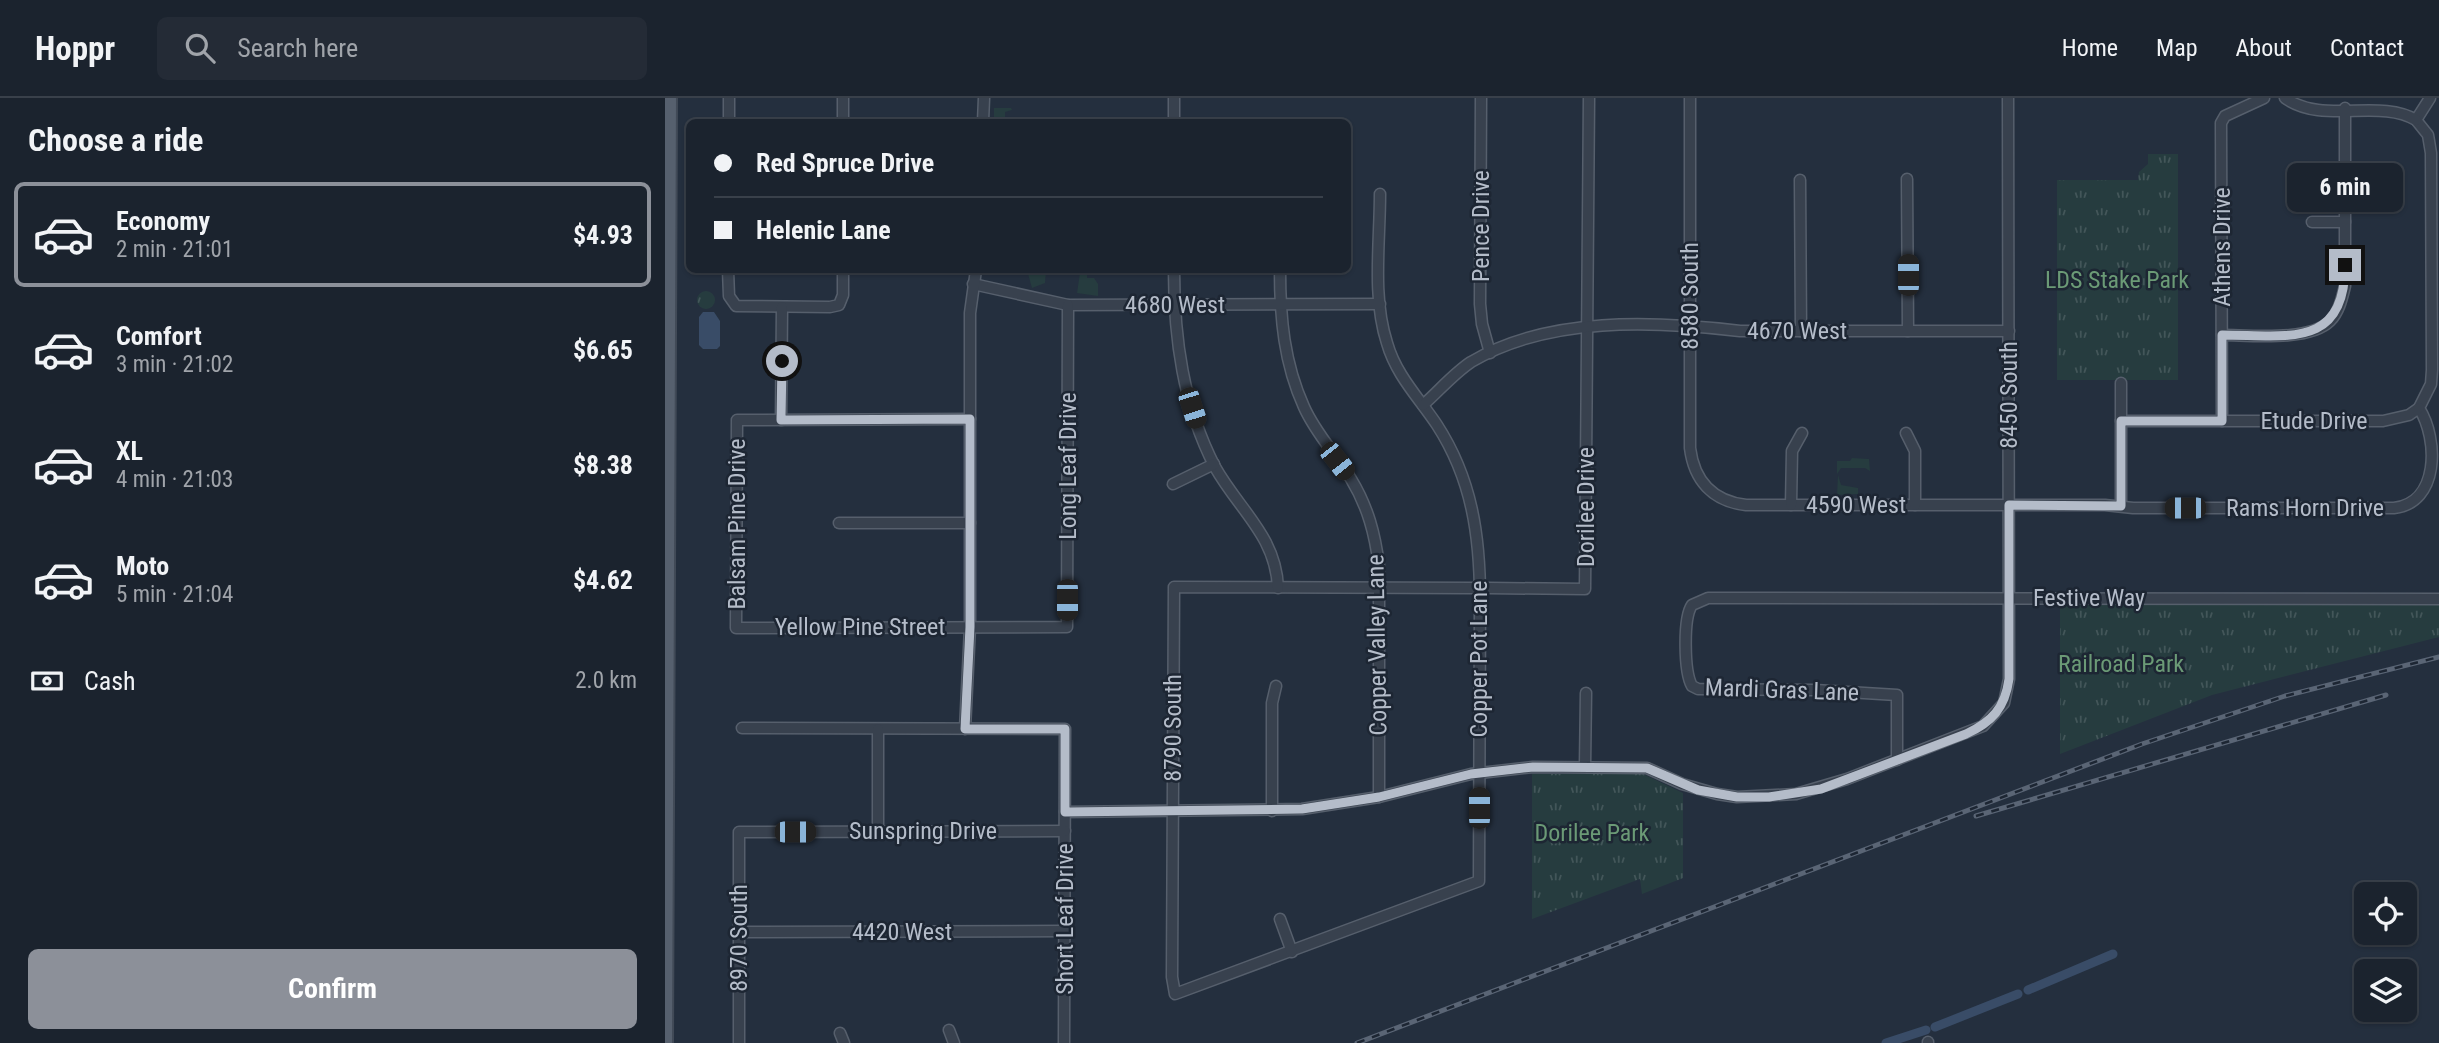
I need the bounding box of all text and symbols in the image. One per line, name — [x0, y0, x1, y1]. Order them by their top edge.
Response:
search box — [157, 17, 647, 80]
text: Hoppr — [35, 29, 115, 68]
icon: search — [181, 29, 219, 67]
text: Search here — [237, 33, 358, 63]
text: Home — [2062, 34, 2118, 62]
text: Map — [2156, 34, 2198, 62]
text: About — [2236, 34, 2292, 62]
text: Contact — [2330, 34, 2404, 62]
text: Choose a ride — [28, 121, 203, 159]
text: Red Spruce Drive — [756, 148, 934, 178]
callout: 6 min — [2287, 164, 2403, 212]
street label: Pence Drive — [1467, 170, 1495, 282]
text: 6 min — [2319, 174, 2371, 201]
street label: Athens Drive — [2208, 187, 2236, 307]
icon: car — [32, 203, 95, 266]
text: Economy — [116, 206, 210, 236]
text: Helenic Lane — [756, 215, 891, 245]
text: $4.93 — [573, 220, 633, 250]
text: 2 min · 21:01 — [116, 236, 233, 263]
street label: 8580 South — [1676, 242, 1704, 350]
route end — [2329, 249, 2361, 281]
car — [1898, 254, 1919, 296]
park label: LDS Stake Park — [2045, 266, 2189, 294]
street label: 4680 West — [1125, 291, 1225, 319]
street label: 4670 West — [1747, 317, 1847, 345]
icon: car — [32, 318, 95, 381]
text: Comfort — [116, 321, 202, 351]
text: $6.65 — [573, 335, 633, 365]
street label: 8450 South — [1995, 341, 2023, 449]
route start — [766, 345, 798, 377]
text: 3 min · 21:02 — [116, 351, 233, 378]
car — [1176, 385, 1209, 431]
street label: Long Leaf Drive — [1054, 392, 1082, 540]
street label: Etude Drive — [2260, 407, 2368, 435]
icon: car — [32, 433, 95, 496]
text: XL — [116, 436, 143, 466]
street label: Balsam Pine Drive — [723, 438, 751, 610]
car — [1316, 438, 1359, 484]
street label: Dorilee Drive — [1572, 447, 1600, 567]
text: $8.38 — [573, 450, 633, 480]
text: 4 min · 21:03 — [116, 466, 233, 493]
street label: 4590 West — [1806, 491, 1906, 519]
street label: Rams Horn Drive — [2226, 494, 2384, 522]
car — [2165, 498, 2207, 519]
icon: car — [32, 548, 95, 611]
text: Moto — [116, 551, 169, 581]
street label: Copper Valley Lane — [1361, 554, 1393, 736]
text: $4.62 — [573, 565, 633, 595]
car — [1057, 579, 1078, 621]
text: 5 min · 21:04 — [116, 581, 233, 608]
street label: Copper Pot Lane — [1465, 581, 1493, 737]
street label: Festive Way — [2033, 584, 2145, 612]
street label: Yellow Pine Street — [775, 613, 945, 641]
park label: Railroad Park — [2058, 650, 2184, 678]
icon: cash — [28, 662, 66, 700]
text: Cash — [84, 666, 136, 696]
text: 2.0 km — [575, 667, 637, 694]
street label: Mardi Gras Lane — [1704, 673, 1860, 707]
street label: 8790 South — [1159, 674, 1187, 782]
car — [1469, 787, 1490, 829]
street label: Sunspring Drive — [849, 817, 997, 845]
park label: Dorilee Park — [1535, 819, 1650, 847]
car — [775, 822, 817, 843]
street label: Short Leaf Drive — [1051, 843, 1079, 995]
map controls — [2354, 882, 2417, 1022]
button: locate — [2354, 882, 2417, 945]
street label: 8970 South — [725, 884, 753, 992]
street label: 4420 West — [852, 918, 952, 946]
button: Confirm — [28, 949, 637, 1029]
button: layers — [2354, 959, 2417, 1022]

